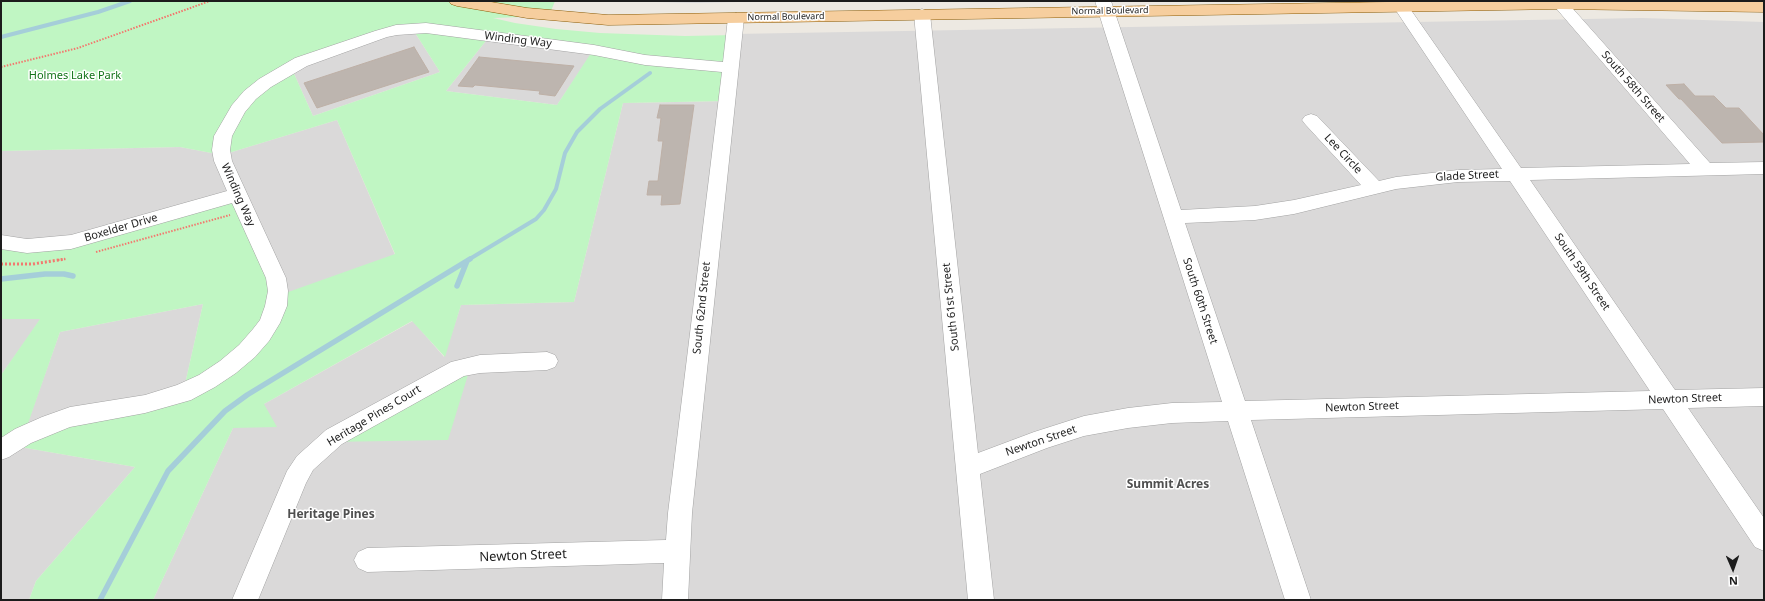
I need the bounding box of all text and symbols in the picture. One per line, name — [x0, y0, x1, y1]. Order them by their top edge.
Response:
street label: Normal Boulevard — [1071, 5, 1149, 17]
street label: Normal Boulevard — [747, 11, 825, 23]
street label: Winding Way — [484, 29, 552, 51]
street label: South 58th Street — [1598, 49, 1668, 125]
park label: Holmes Lake Park — [29, 69, 121, 83]
street label: Lee Circle — [1321, 131, 1365, 177]
street label: Winding Way — [218, 161, 258, 229]
street label: Glade Street — [1435, 168, 1499, 184]
street label: Boxelder Drive — [83, 211, 159, 245]
street label: South 59th Street — [1551, 231, 1613, 313]
street label: South 60th Street — [1180, 256, 1220, 346]
street label: South 62nd Street — [691, 261, 713, 355]
street label: South 61st Street — [940, 262, 962, 352]
street label: Heritage Pines Court — [325, 383, 423, 449]
street label: Newton Street — [1648, 391, 1722, 407]
street label: Newton Street — [1325, 399, 1399, 415]
street label: Newton Street — [1004, 423, 1078, 459]
district label: Summit Acres — [1127, 478, 1209, 492]
district label: Heritage Pines — [287, 508, 375, 522]
street label: Newton Street — [479, 547, 567, 565]
north arrow — [1713, 549, 1753, 589]
text: N — [1729, 574, 1738, 589]

